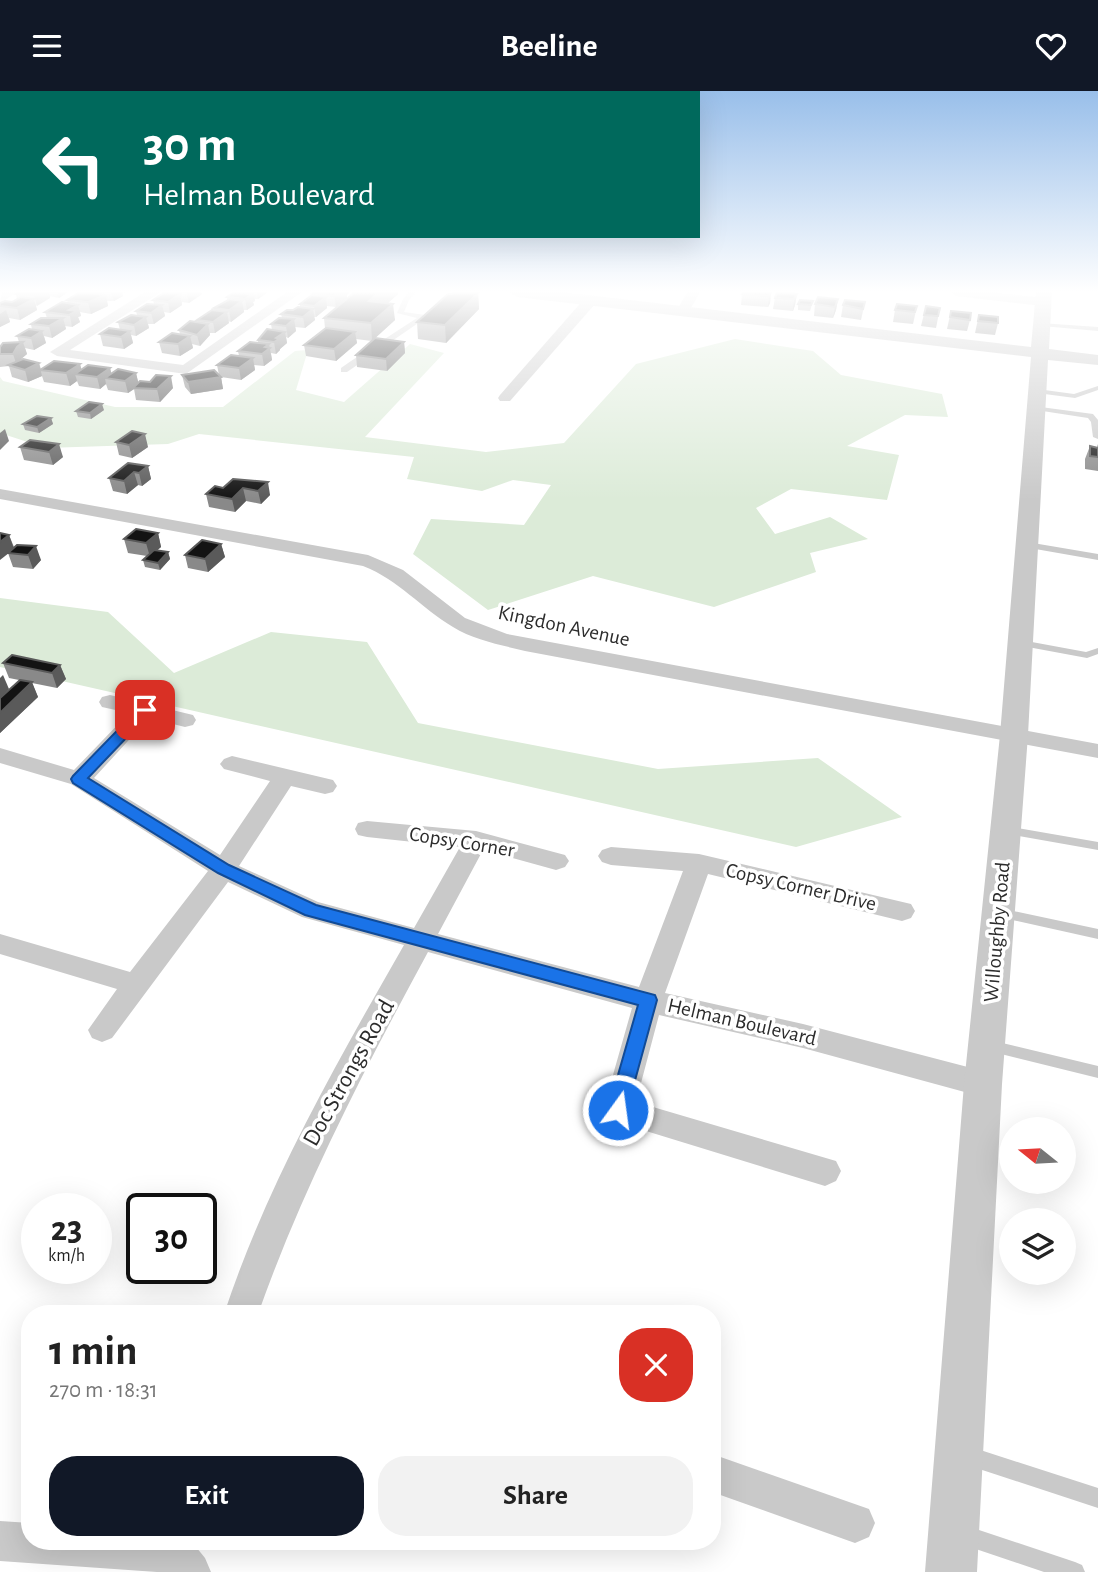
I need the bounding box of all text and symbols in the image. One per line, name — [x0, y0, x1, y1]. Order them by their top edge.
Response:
icon: menu — [28, 27, 66, 65]
icon: heart — [1032, 27, 1070, 65]
text: Beeline — [500, 30, 598, 62]
icon: left — [28, 119, 119, 210]
text: 30 m — [143, 121, 237, 170]
text: Helman Boulevard — [143, 179, 375, 211]
street label: Kingdon Avenue — [496, 602, 632, 650]
pin — [115, 680, 175, 740]
icon: arrive — [126, 691, 164, 729]
street label: Copsy Corner — [408, 823, 516, 861]
street label: Copsy Corner Drive — [724, 860, 878, 914]
street label: Willoughby Road — [980, 861, 1014, 1003]
street label: Helman Boulevard — [666, 995, 819, 1049]
street label: Doc Strongs Road — [299, 996, 399, 1150]
position arrow — [581, 1073, 655, 1147]
north arrow — [999, 1117, 1076, 1193]
map controls — [999, 1117, 1076, 1285]
speed limit sign: 30 — [126, 1193, 217, 1284]
button: layers — [999, 1208, 1076, 1285]
text: 23 — [51, 1212, 82, 1247]
text: km/h — [48, 1247, 85, 1265]
button: close — [619, 1328, 693, 1402]
text: 1 min — [49, 1330, 138, 1372]
text: 270 m · 18:31 — [49, 1379, 158, 1402]
button: Exit — [49, 1456, 364, 1536]
button: Share — [378, 1456, 693, 1536]

